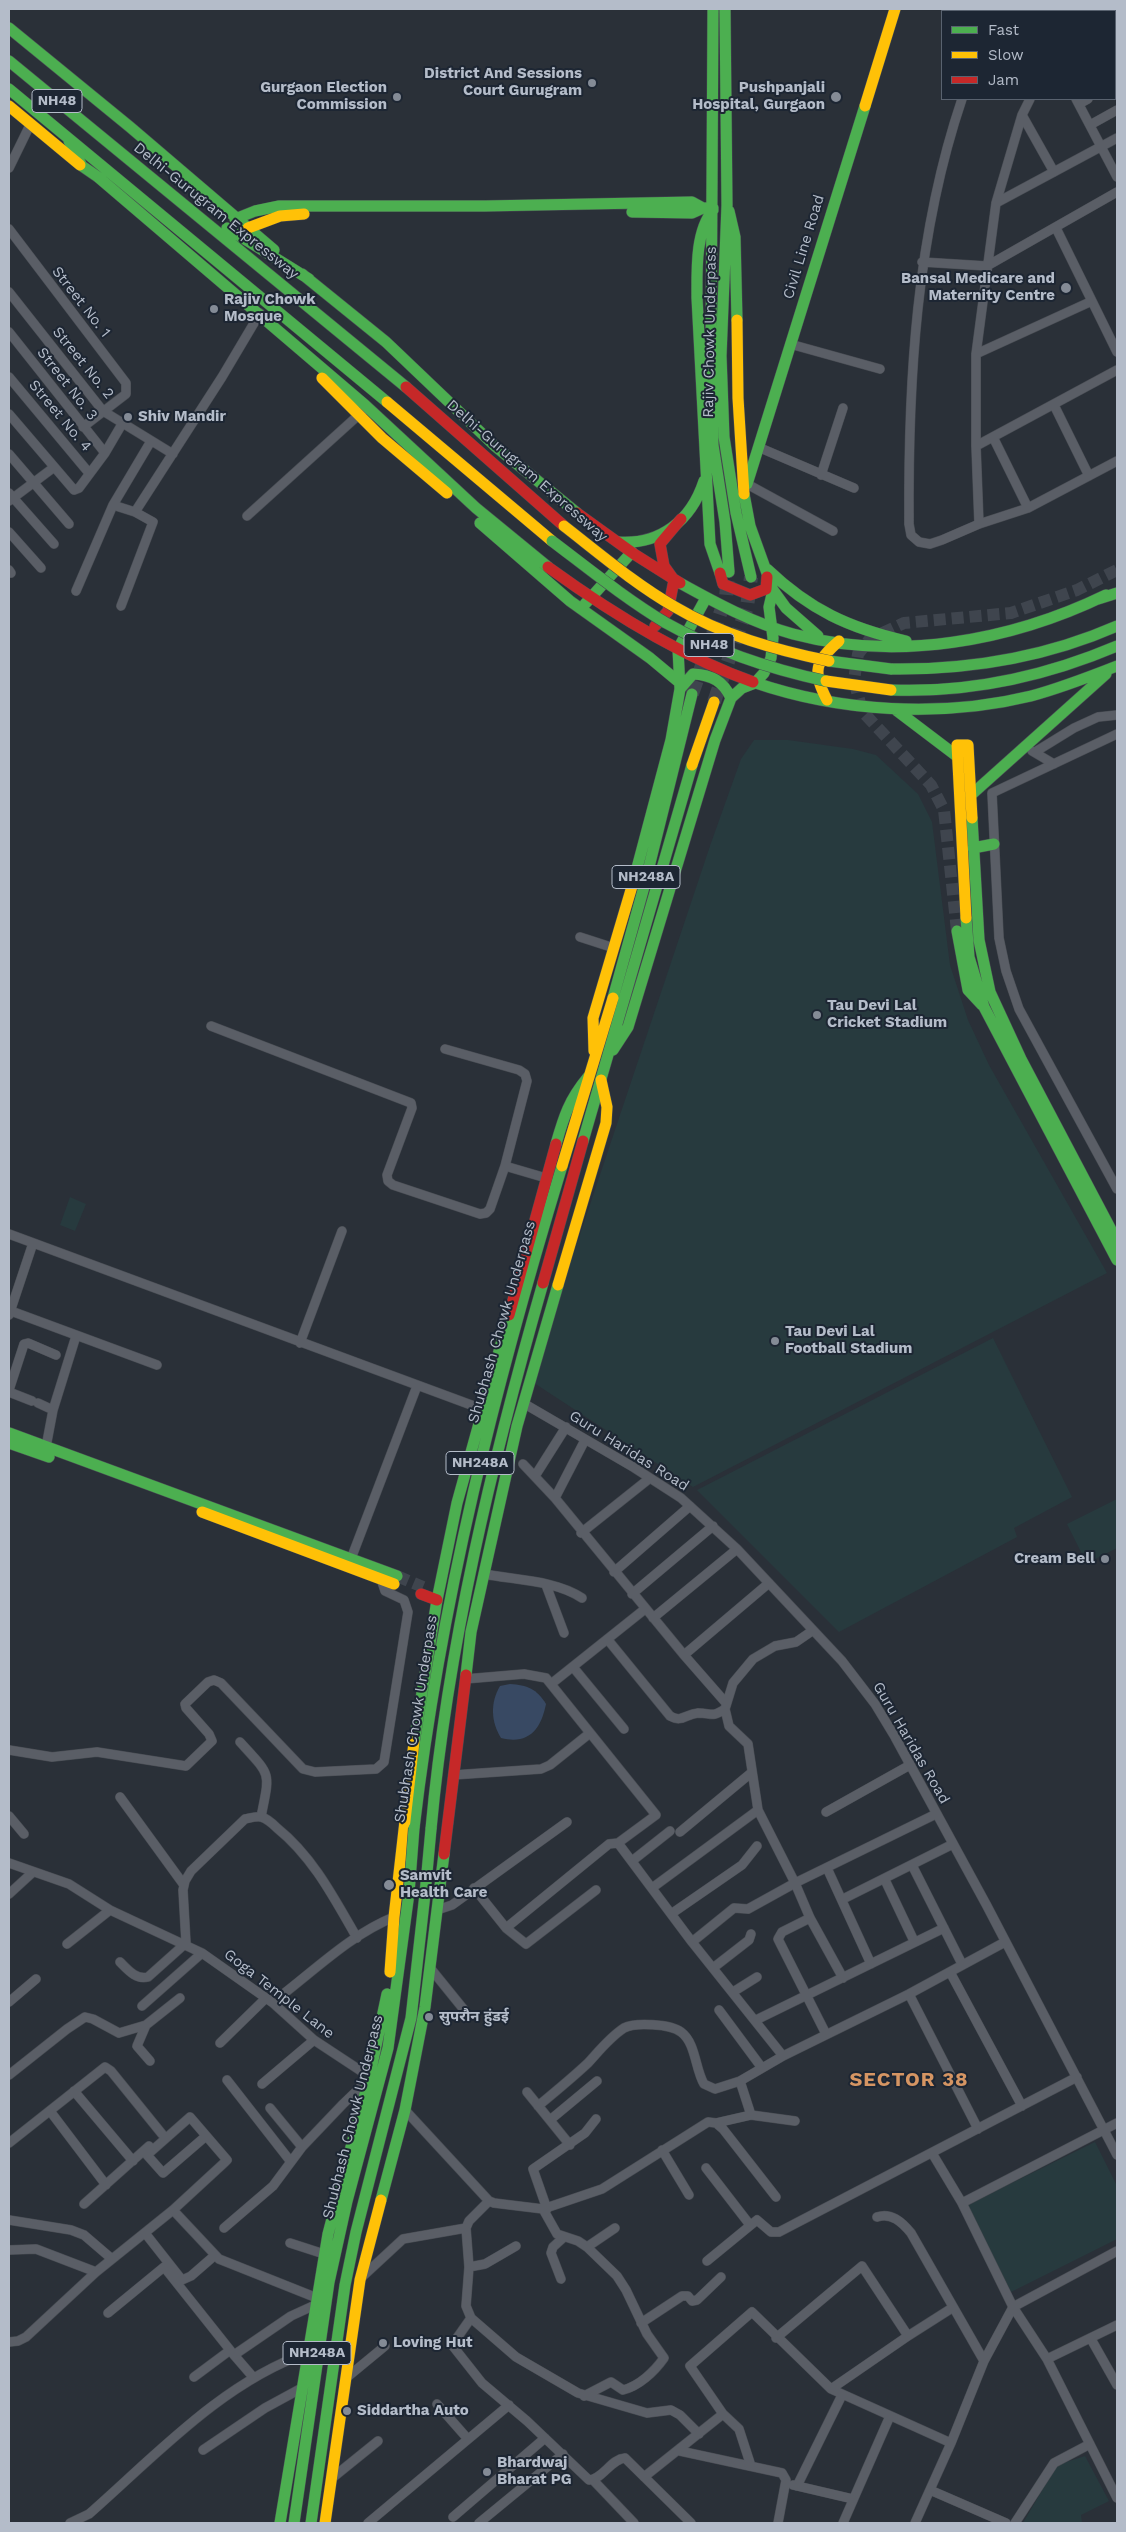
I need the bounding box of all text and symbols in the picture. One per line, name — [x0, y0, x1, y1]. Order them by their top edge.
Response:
legend — [941, 10, 1116, 100]
text: Fast — [988, 21, 1019, 39]
text: Slow — [988, 46, 1024, 64]
place label: District And Sessions Court Gurugram — [424, 65, 582, 100]
text: Jam — [988, 71, 1019, 89]
marker: District And Sessions Court Gurugram — [586, 77, 598, 89]
place label: Gurgaon Election Commission — [260, 79, 387, 114]
place label: Pushpanjali Hospital, Gurgaon — [692, 79, 825, 114]
road number: NH48 — [32, 90, 82, 112]
marker: Pushpanjali Hospital, Gurgaon — [829, 90, 843, 104]
marker: Gurgaon Election Commission — [391, 91, 403, 103]
street label: Delhi-Gurugram Expressway — [130, 139, 302, 283]
street label: Civil Line Road — [780, 193, 828, 301]
street label: Rajiv Chowk Underpass — [700, 246, 720, 418]
street label: Street No. 1 — [48, 263, 114, 341]
place label: Bansal Medicare and Maternity Centre — [901, 270, 1055, 305]
marker: Bansal Medicare and Maternity Centre — [1059, 281, 1073, 295]
place label: Rajiv Chowk Mosque — [224, 291, 316, 326]
marker: Rajiv Chowk Mosque — [208, 303, 220, 315]
street label: Street No. 2 — [48, 323, 118, 403]
street label: Street No. 3 — [33, 344, 101, 424]
street label: Street No. 4 — [25, 376, 95, 456]
street label: Delhi-Gurugram Expressway — [443, 396, 611, 546]
place label: Shiv Mandir — [138, 408, 226, 426]
marker: Shiv Mandir — [122, 411, 134, 423]
road number: NH48 — [684, 634, 734, 656]
road number: NH248A — [612, 866, 680, 889]
place label: Tau Devi Lal Cricket Stadium — [827, 997, 947, 1032]
marker: Tau Devi Lal Cricket Stadium — [811, 1009, 823, 1021]
street label: Shubhash Chowk Underpass — [464, 1219, 540, 1425]
place label: Tau Devi Lal Football Stadium — [785, 1323, 912, 1358]
marker: Tau Devi Lal Football Stadium — [769, 1335, 781, 1347]
street label: Guru Haridas Road — [566, 1407, 692, 1495]
road number: NH248A — [446, 1452, 514, 1475]
place label: Cream Bell — [1014, 1550, 1095, 1568]
marker: Cream Bell — [1099, 1553, 1111, 1565]
street label: Shubhash Chowk Underpass — [391, 1614, 441, 1824]
street label: Guru Haridas Road — [869, 1679, 953, 1807]
place label: Samvit Health Care — [400, 1867, 487, 1902]
marker: Samvit Health Care — [382, 1878, 396, 1892]
street label: Goga Temple Lane — [220, 1945, 338, 2043]
place label: सुपरौन हुंडई — [439, 2008, 509, 2026]
marker: सुपरौन हुंडई — [423, 2011, 435, 2023]
street label: Shubhash Chowk Underpass — [319, 2013, 387, 2221]
district label: SECTOR 38 — [848, 2068, 970, 2092]
place label: Loving Hut — [393, 2334, 472, 2352]
marker: Loving Hut — [377, 2337, 389, 2349]
road number: NH248A — [283, 2342, 351, 2364]
place label: Siddartha Auto — [357, 2402, 469, 2420]
marker: Siddartha Auto — [341, 2405, 353, 2417]
place label: Bhardwaj Bharat PG — [497, 2454, 572, 2489]
marker: Bhardwaj Bharat PG — [481, 2466, 493, 2478]

